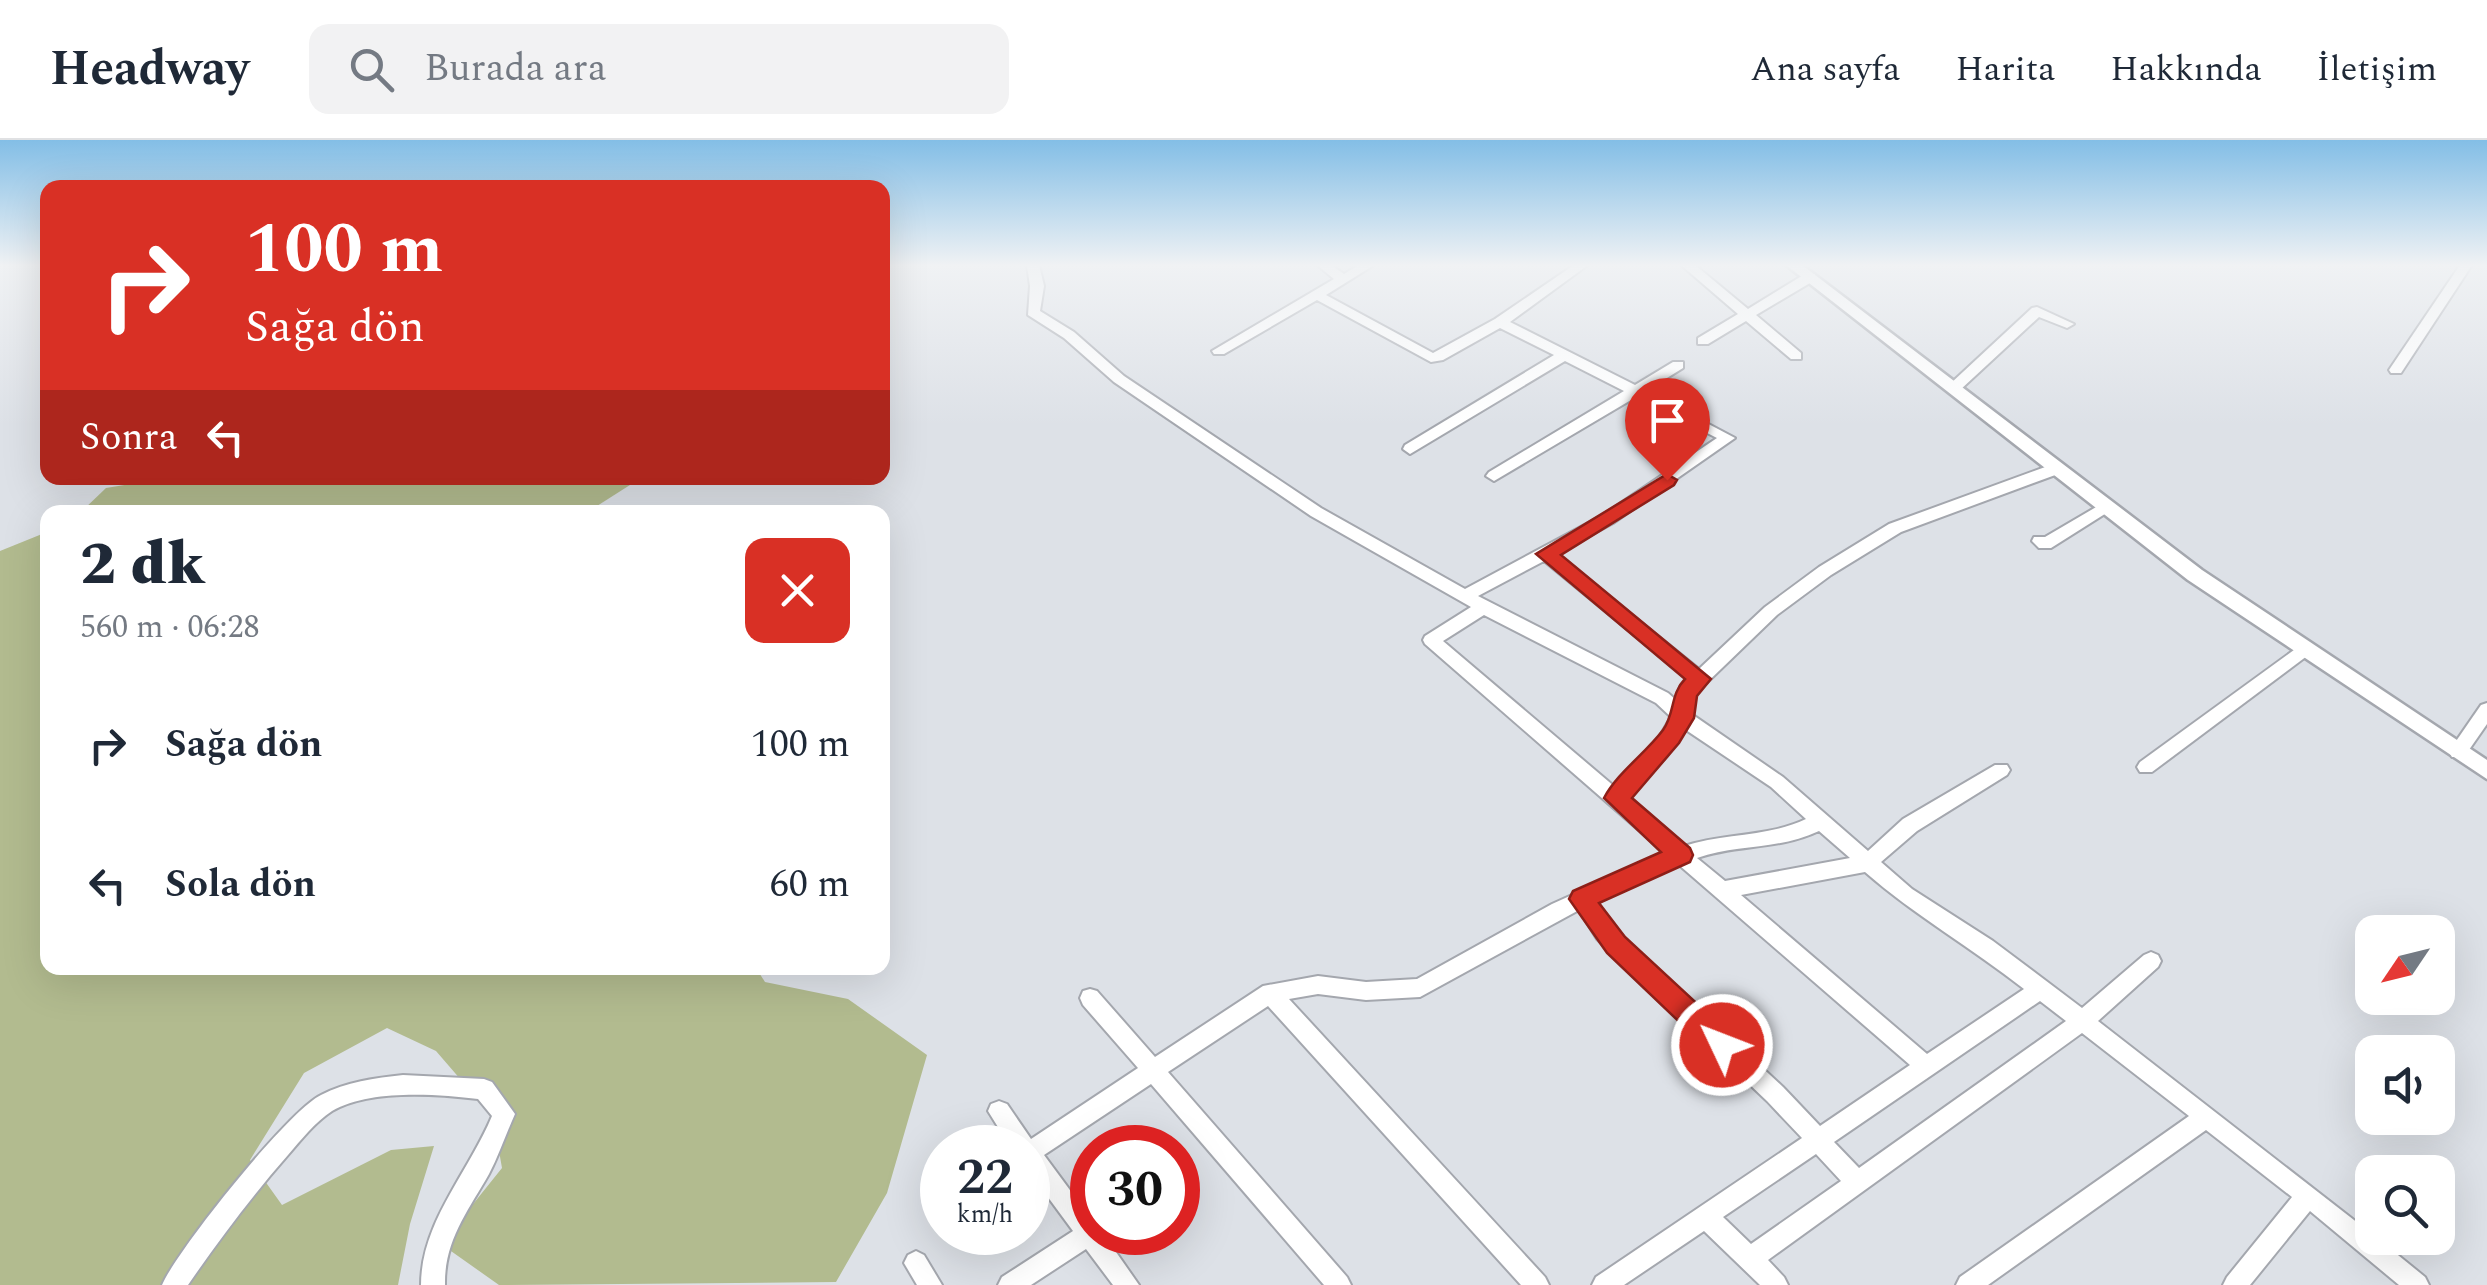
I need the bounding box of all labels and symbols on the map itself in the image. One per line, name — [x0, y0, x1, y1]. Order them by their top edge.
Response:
pin — [1625, 378, 1710, 481]
north arrow — [2355, 915, 2455, 1015]
position arrow — [1670, 993, 1774, 1097]
speed limit sign: 30 — [1070, 1125, 1200, 1255]

